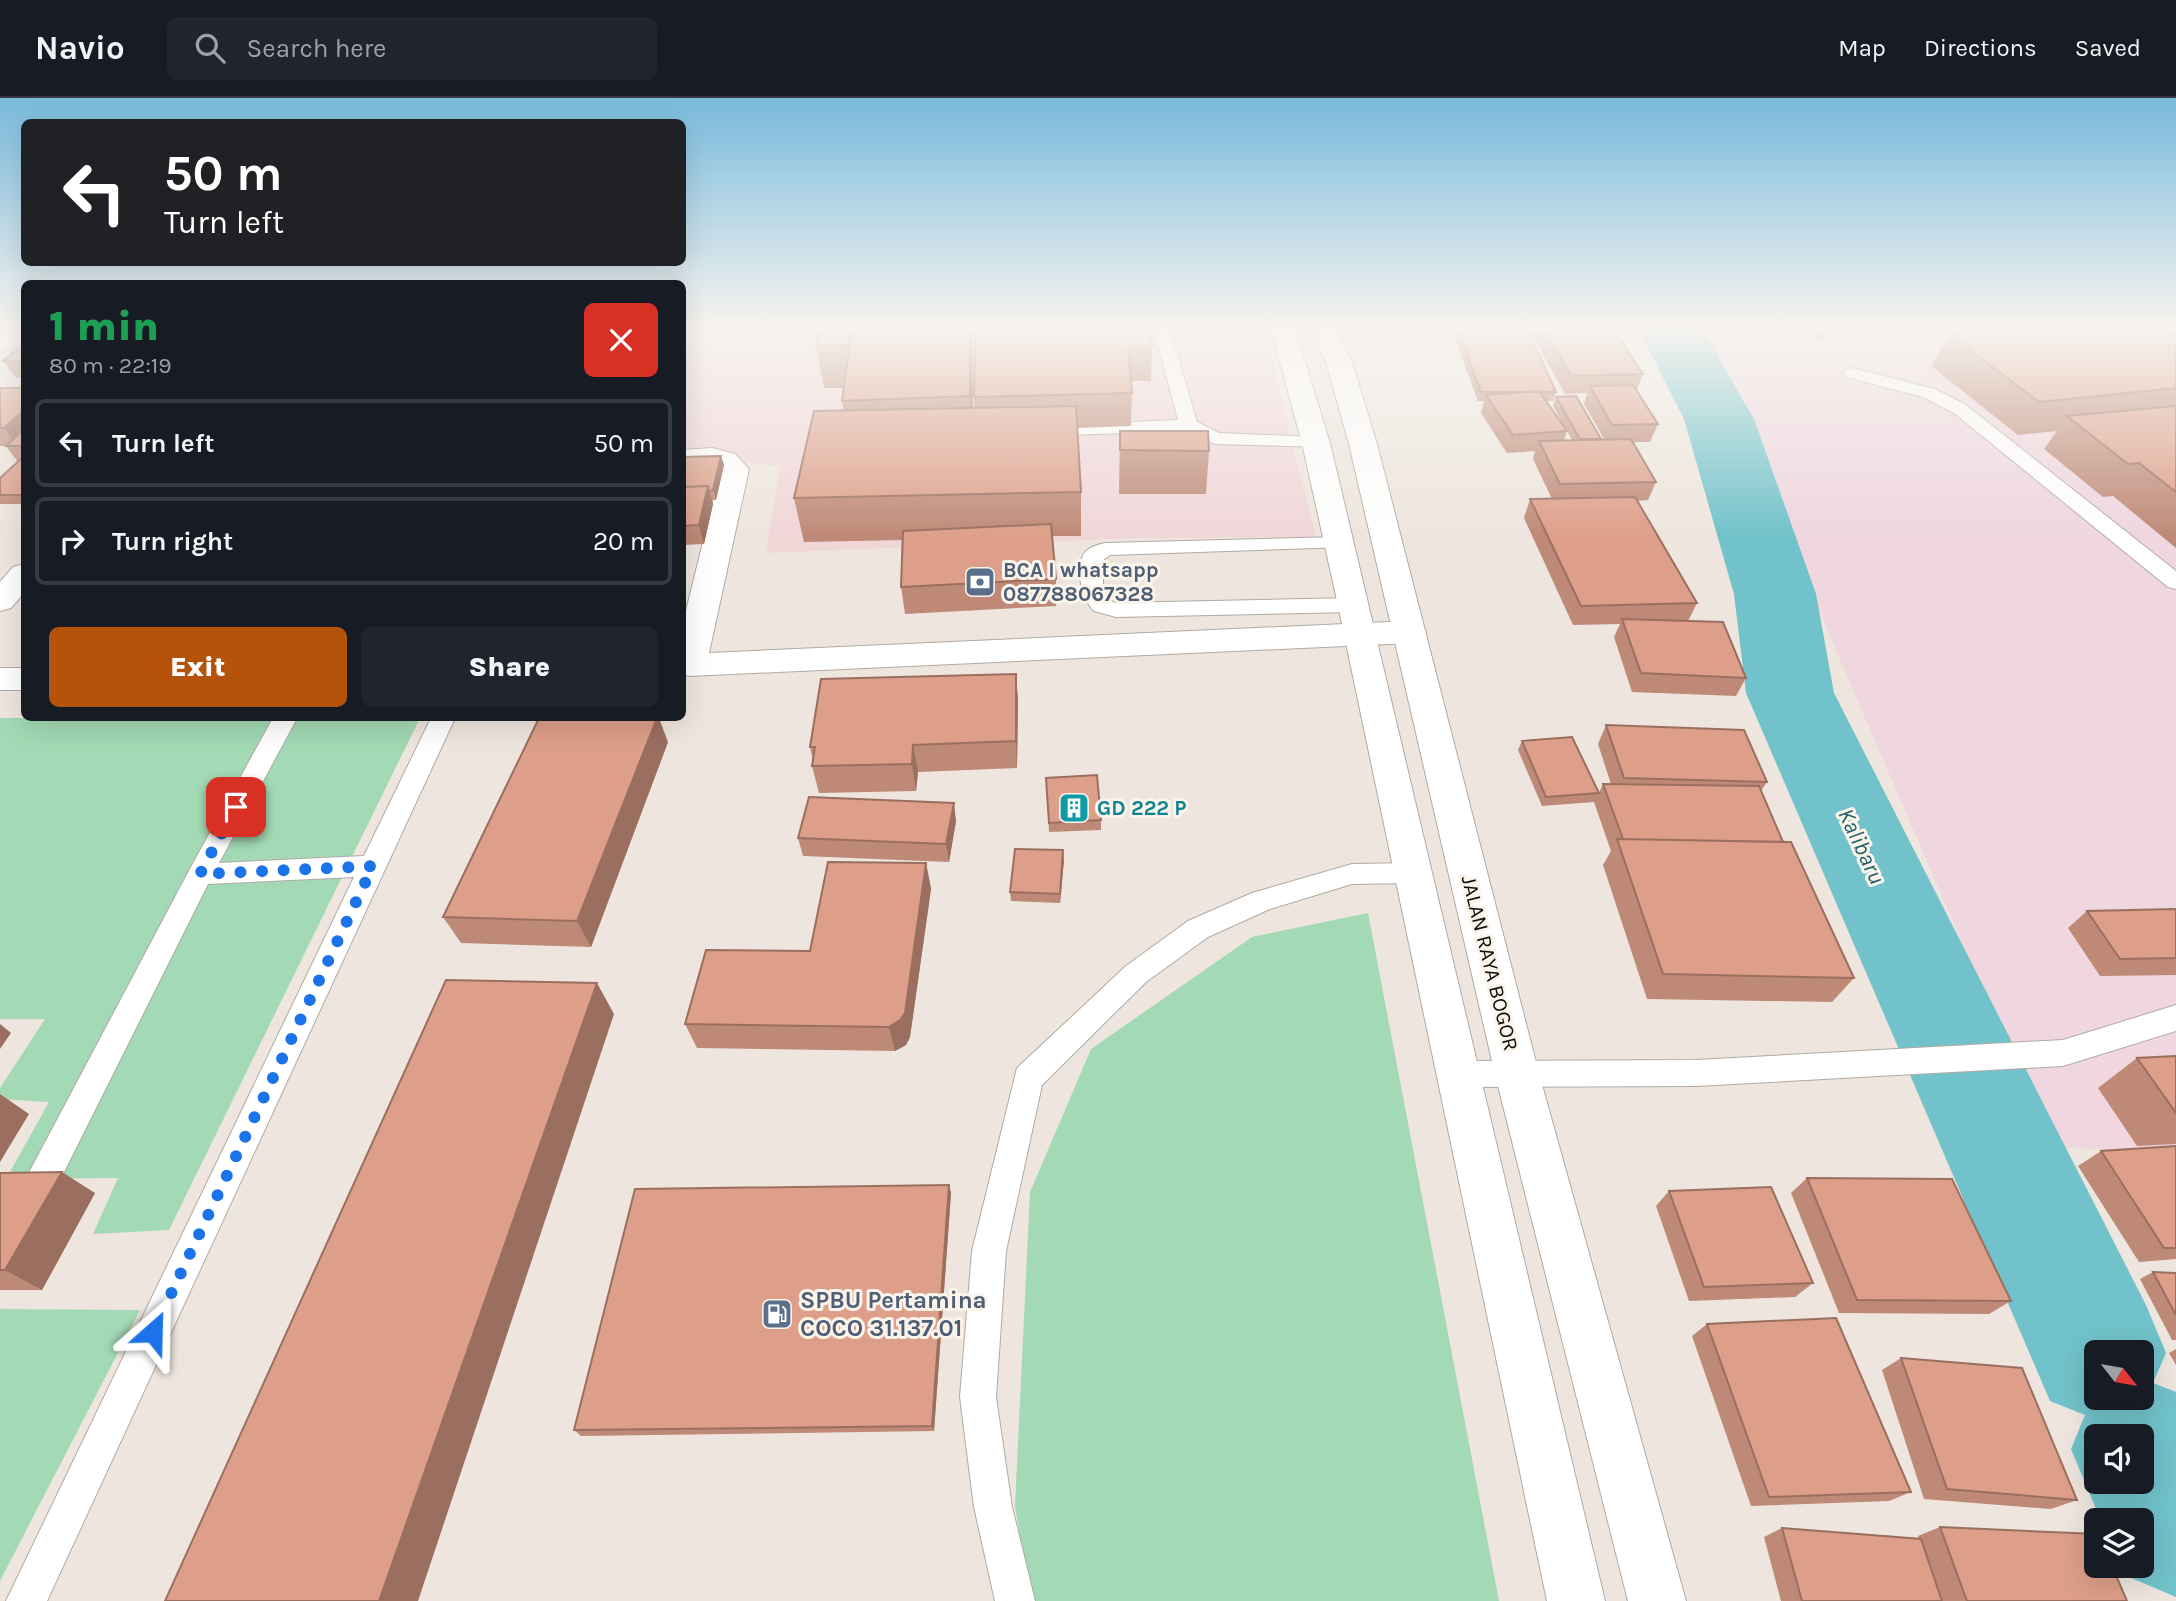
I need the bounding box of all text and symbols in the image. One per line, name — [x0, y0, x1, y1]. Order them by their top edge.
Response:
search box — [167, 17, 657, 80]
text: Navio — [35, 29, 125, 67]
icon: search — [191, 29, 229, 67]
text: Search here — [247, 33, 386, 64]
text: Map — [1838, 34, 1886, 62]
text: Directions — [1924, 34, 2037, 62]
text: Saved — [2075, 34, 2141, 62]
text: 50 m — [164, 145, 282, 202]
icon: left — [49, 147, 140, 238]
text: Turn left — [164, 204, 284, 241]
text: 1 min — [49, 301, 159, 351]
button: close — [584, 303, 658, 377]
text: 80 m · 22:19 — [49, 352, 172, 379]
icon: left — [53, 424, 91, 462]
text: Turn left — [112, 428, 214, 459]
text: 50 m — [593, 428, 654, 459]
icon: right — [53, 522, 91, 560]
text: Turn right — [112, 526, 233, 557]
text: 20 m — [593, 526, 654, 557]
place label: BCA I whatsapp 087788067328 — [1003, 558, 1159, 606]
bank icon: BCA I whatsapp 087788067328 — [963, 565, 997, 599]
button: Exit — [49, 627, 347, 707]
button: Share — [361, 627, 658, 707]
pin — [206, 777, 266, 837]
icon: arrive — [217, 788, 255, 826]
building icon: GD 222 P — [1057, 791, 1091, 825]
place label: GD 222 P — [1097, 796, 1187, 820]
water label: Kalibaru — [1832, 804, 1891, 888]
street label: JALAN RAYA BOGOR — [1457, 873, 1523, 1053]
place label: SPBU Pertamina COCO 31.137.01 — [800, 1286, 987, 1342]
position arrow — [116, 1295, 190, 1369]
fuel station icon: SPBU Pertamina COCO 31.137.01 — [760, 1297, 794, 1331]
north arrow — [2084, 1340, 2154, 1410]
map controls — [2084, 1340, 2154, 1578]
button: sound — [2084, 1424, 2154, 1494]
button: layers — [2084, 1508, 2154, 1578]

